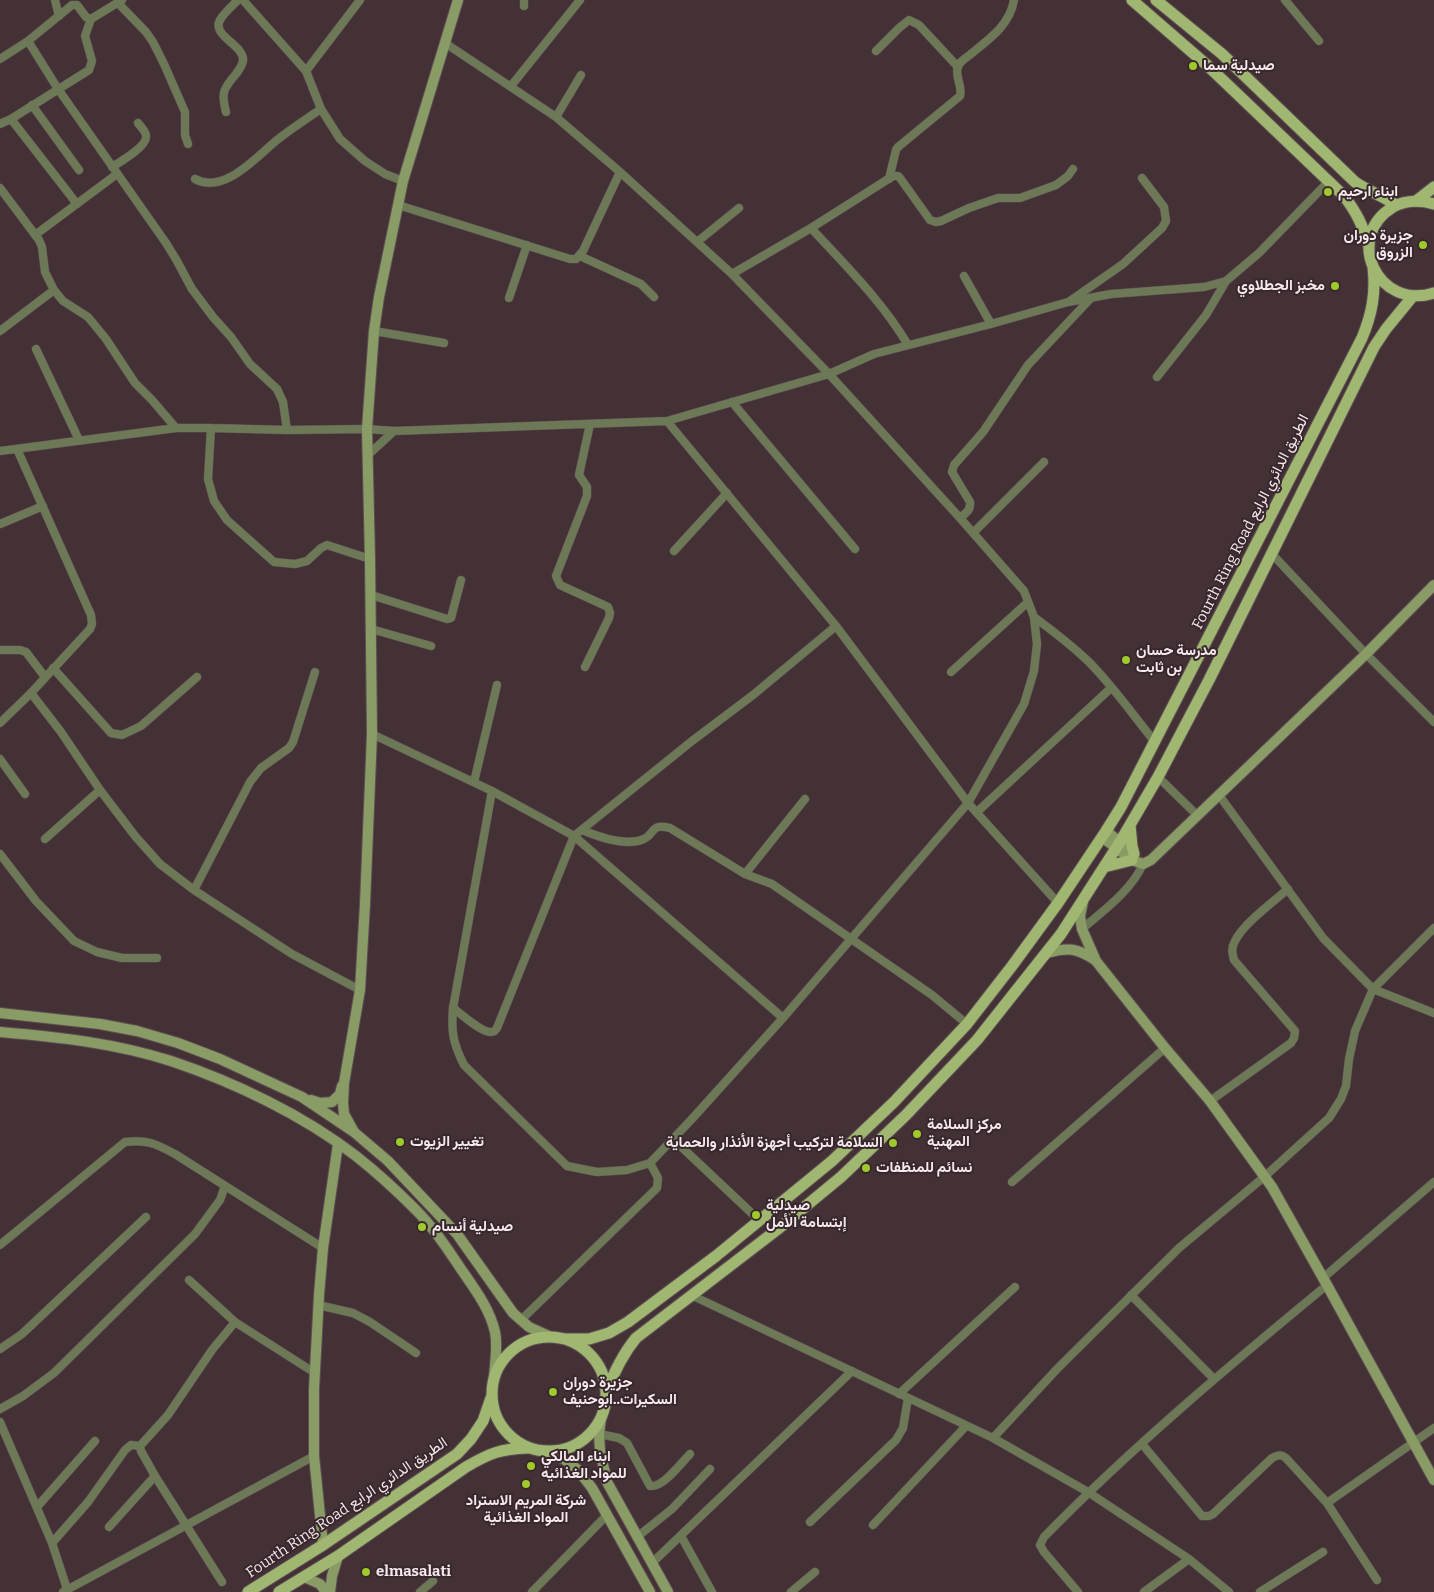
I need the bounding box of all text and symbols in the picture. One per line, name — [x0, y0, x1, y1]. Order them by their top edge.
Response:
place label: صيدلية سما — [1203, 57, 1275, 75]
marker: صيدلية سما — [1187, 60, 1199, 72]
place label: ابناء ارحيم — [1338, 183, 1398, 201]
marker: ابناء ارحيم — [1322, 186, 1334, 198]
place label: جزيرة دوران الزروق — [1344, 227, 1413, 262]
marker: جزيرة دوران الزروق — [1417, 239, 1429, 251]
place label: مخبز الجطلاوي — [1237, 277, 1325, 295]
marker: مخبز الجطلاوي — [1329, 280, 1341, 292]
street label: Fourth Ring Road الطريق الدائري الرابع — [1189, 412, 1313, 632]
place label: مدرسة حسان بن ثابت — [1136, 642, 1217, 677]
marker: مدرسة حسان بن ثابت — [1120, 654, 1132, 666]
place label: مركز السلامة المهنية — [927, 1116, 1002, 1151]
marker: مركز السلامة المهنية — [911, 1128, 923, 1140]
place label: تغيير الزيوت — [410, 1133, 484, 1151]
place label: السلامة لتركيب أجهزة الأنذار والحماية — [666, 1134, 883, 1152]
marker: تغيير الزيوت — [394, 1136, 406, 1148]
marker: السلامة لتركيب أجهزة الأنذار والحماية — [887, 1137, 899, 1149]
place label: نسائم للمنظفات — [876, 1159, 972, 1177]
marker: نسائم للمنظفات — [860, 1162, 872, 1174]
place label: صيدلية إبتسامة الأمل — [766, 1197, 847, 1232]
marker: صيدلية إبتسامة الأمل — [750, 1209, 762, 1221]
place label: صيدلية أنسام — [432, 1218, 513, 1236]
marker: صيدلية أنسام — [416, 1221, 428, 1233]
place label: جزيرة دوران السكيرات..ابوحنيف — [563, 1374, 677, 1409]
marker: جزيرة دوران السكيرات..ابوحنيف — [547, 1386, 559, 1398]
street label: Fourth Ring Road الطريق الدائري الرابع — [243, 1434, 451, 1582]
place label: ابناء المالكي للمواد الغذائيه — [541, 1448, 627, 1483]
marker: ابناء المالكي للمواد الغذائيه — [525, 1460, 537, 1472]
marker: شركة المريم الاستراد المواد الغذائية — [520, 1478, 532, 1490]
place label: شركة المريم الاستراد المواد الغذائية — [466, 1492, 586, 1527]
place label: elmasalati — [376, 1563, 451, 1581]
marker: elmasalati — [360, 1566, 372, 1578]

